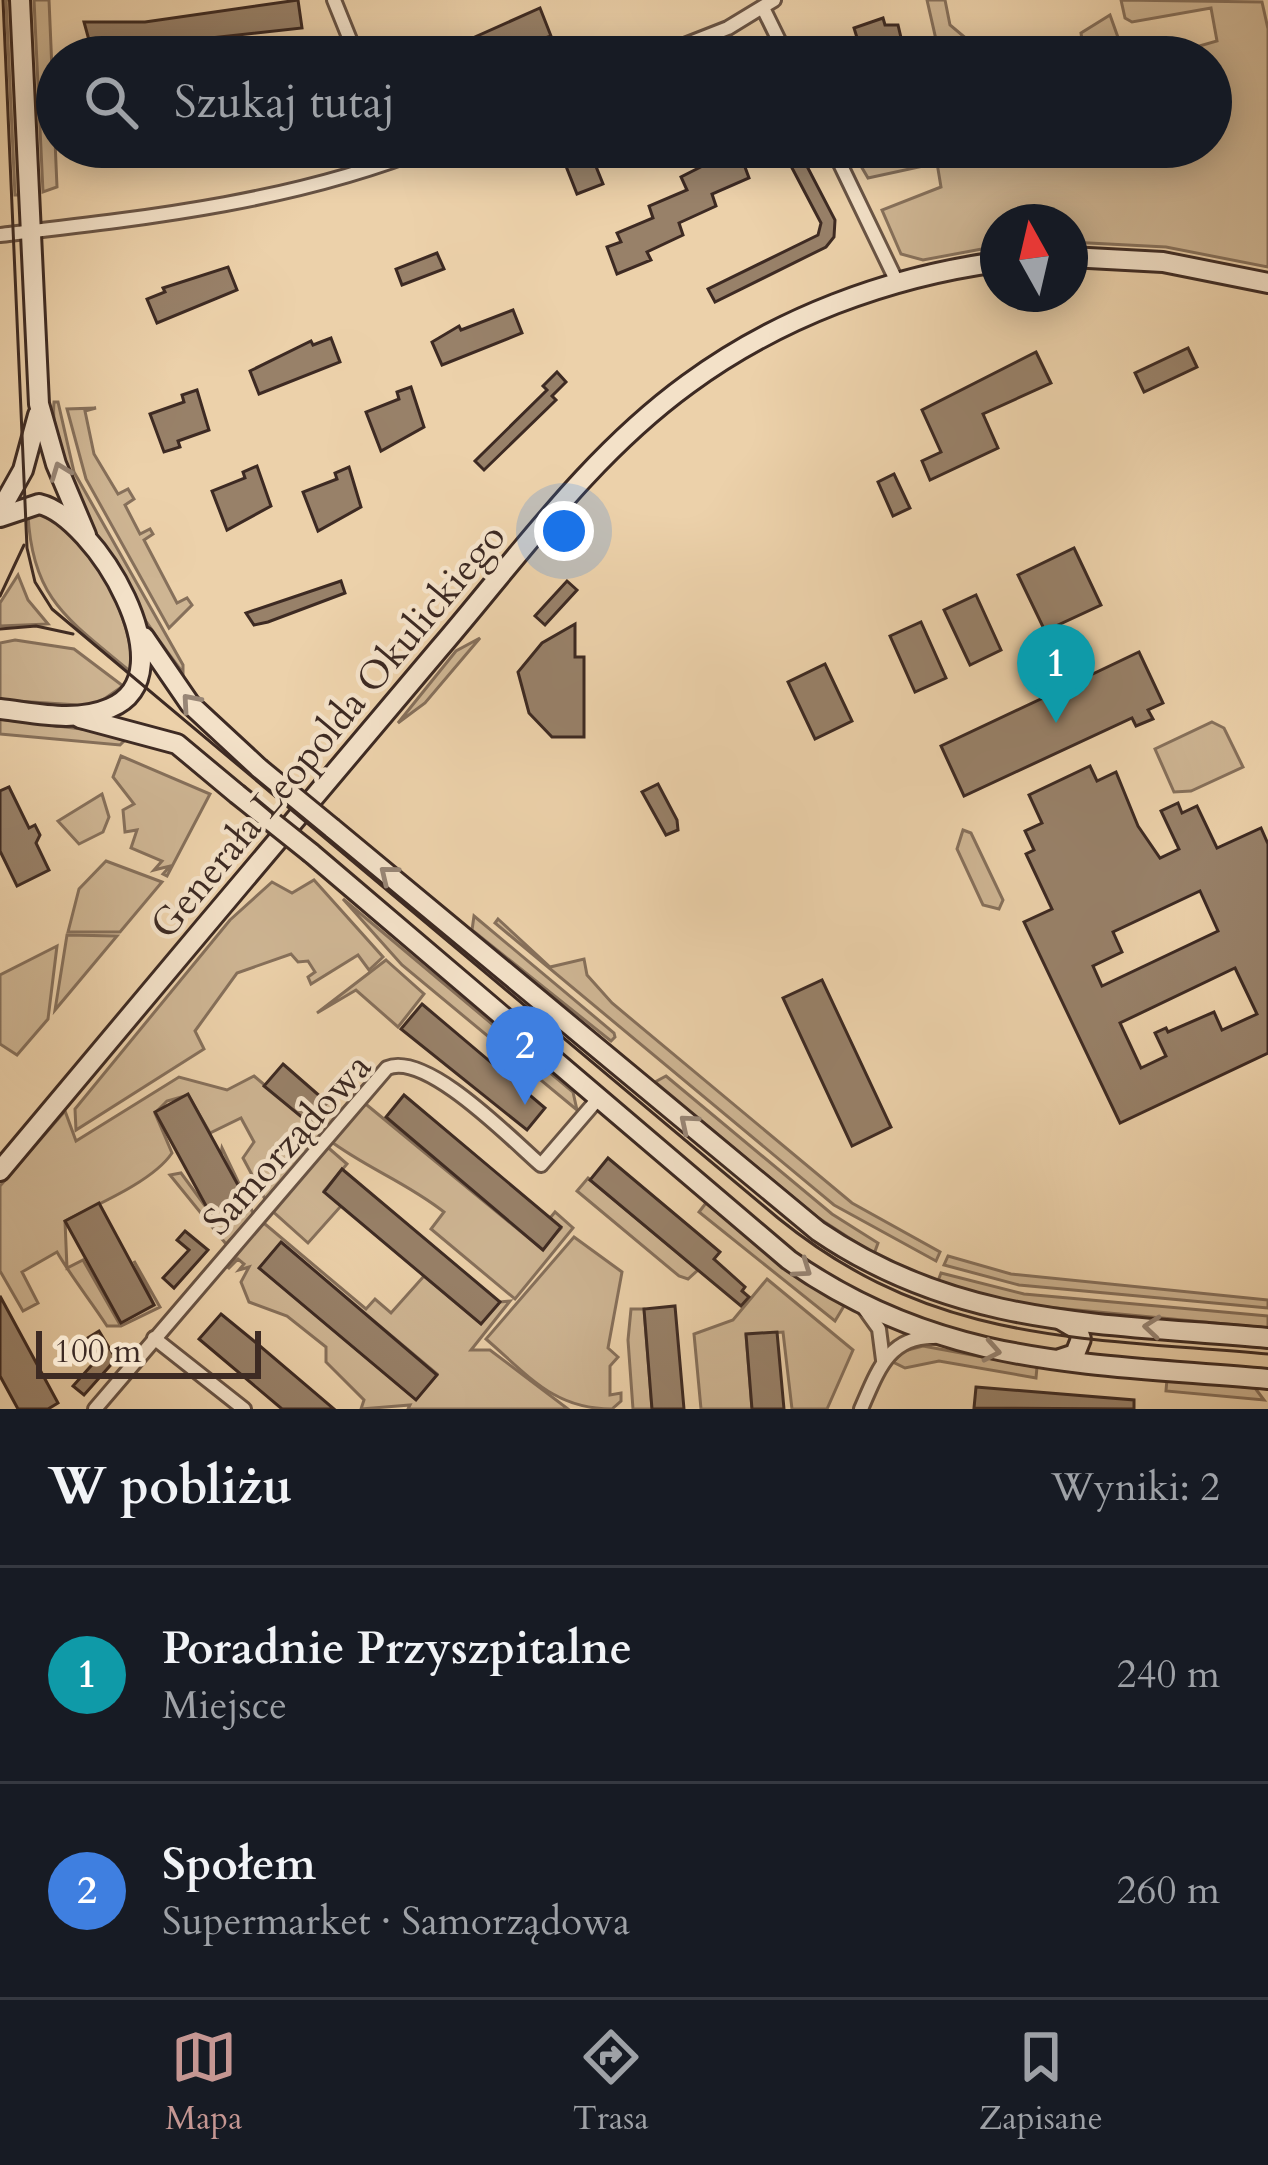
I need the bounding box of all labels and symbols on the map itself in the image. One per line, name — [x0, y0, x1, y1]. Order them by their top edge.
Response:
north arrow — [980, 204, 1088, 312]
one-way arrow — [49, 461, 74, 482]
your location — [534, 501, 594, 561]
street label: Generała Leopolda Okulickiego — [138, 512, 518, 950]
pin: 1 — [1017, 624, 1095, 723]
one-way arrow — [183, 695, 204, 716]
one-way arrow — [380, 866, 402, 888]
pin: 2 — [486, 1006, 564, 1105]
street label: Samorządowa — [191, 1041, 383, 1247]
one-way arrow — [680, 1116, 702, 1138]
one-way arrow — [790, 1255, 811, 1277]
one-way arrow — [1142, 1315, 1161, 1340]
scale bar — [36, 1325, 261, 1378]
one-way arrow — [982, 1337, 1002, 1363]

